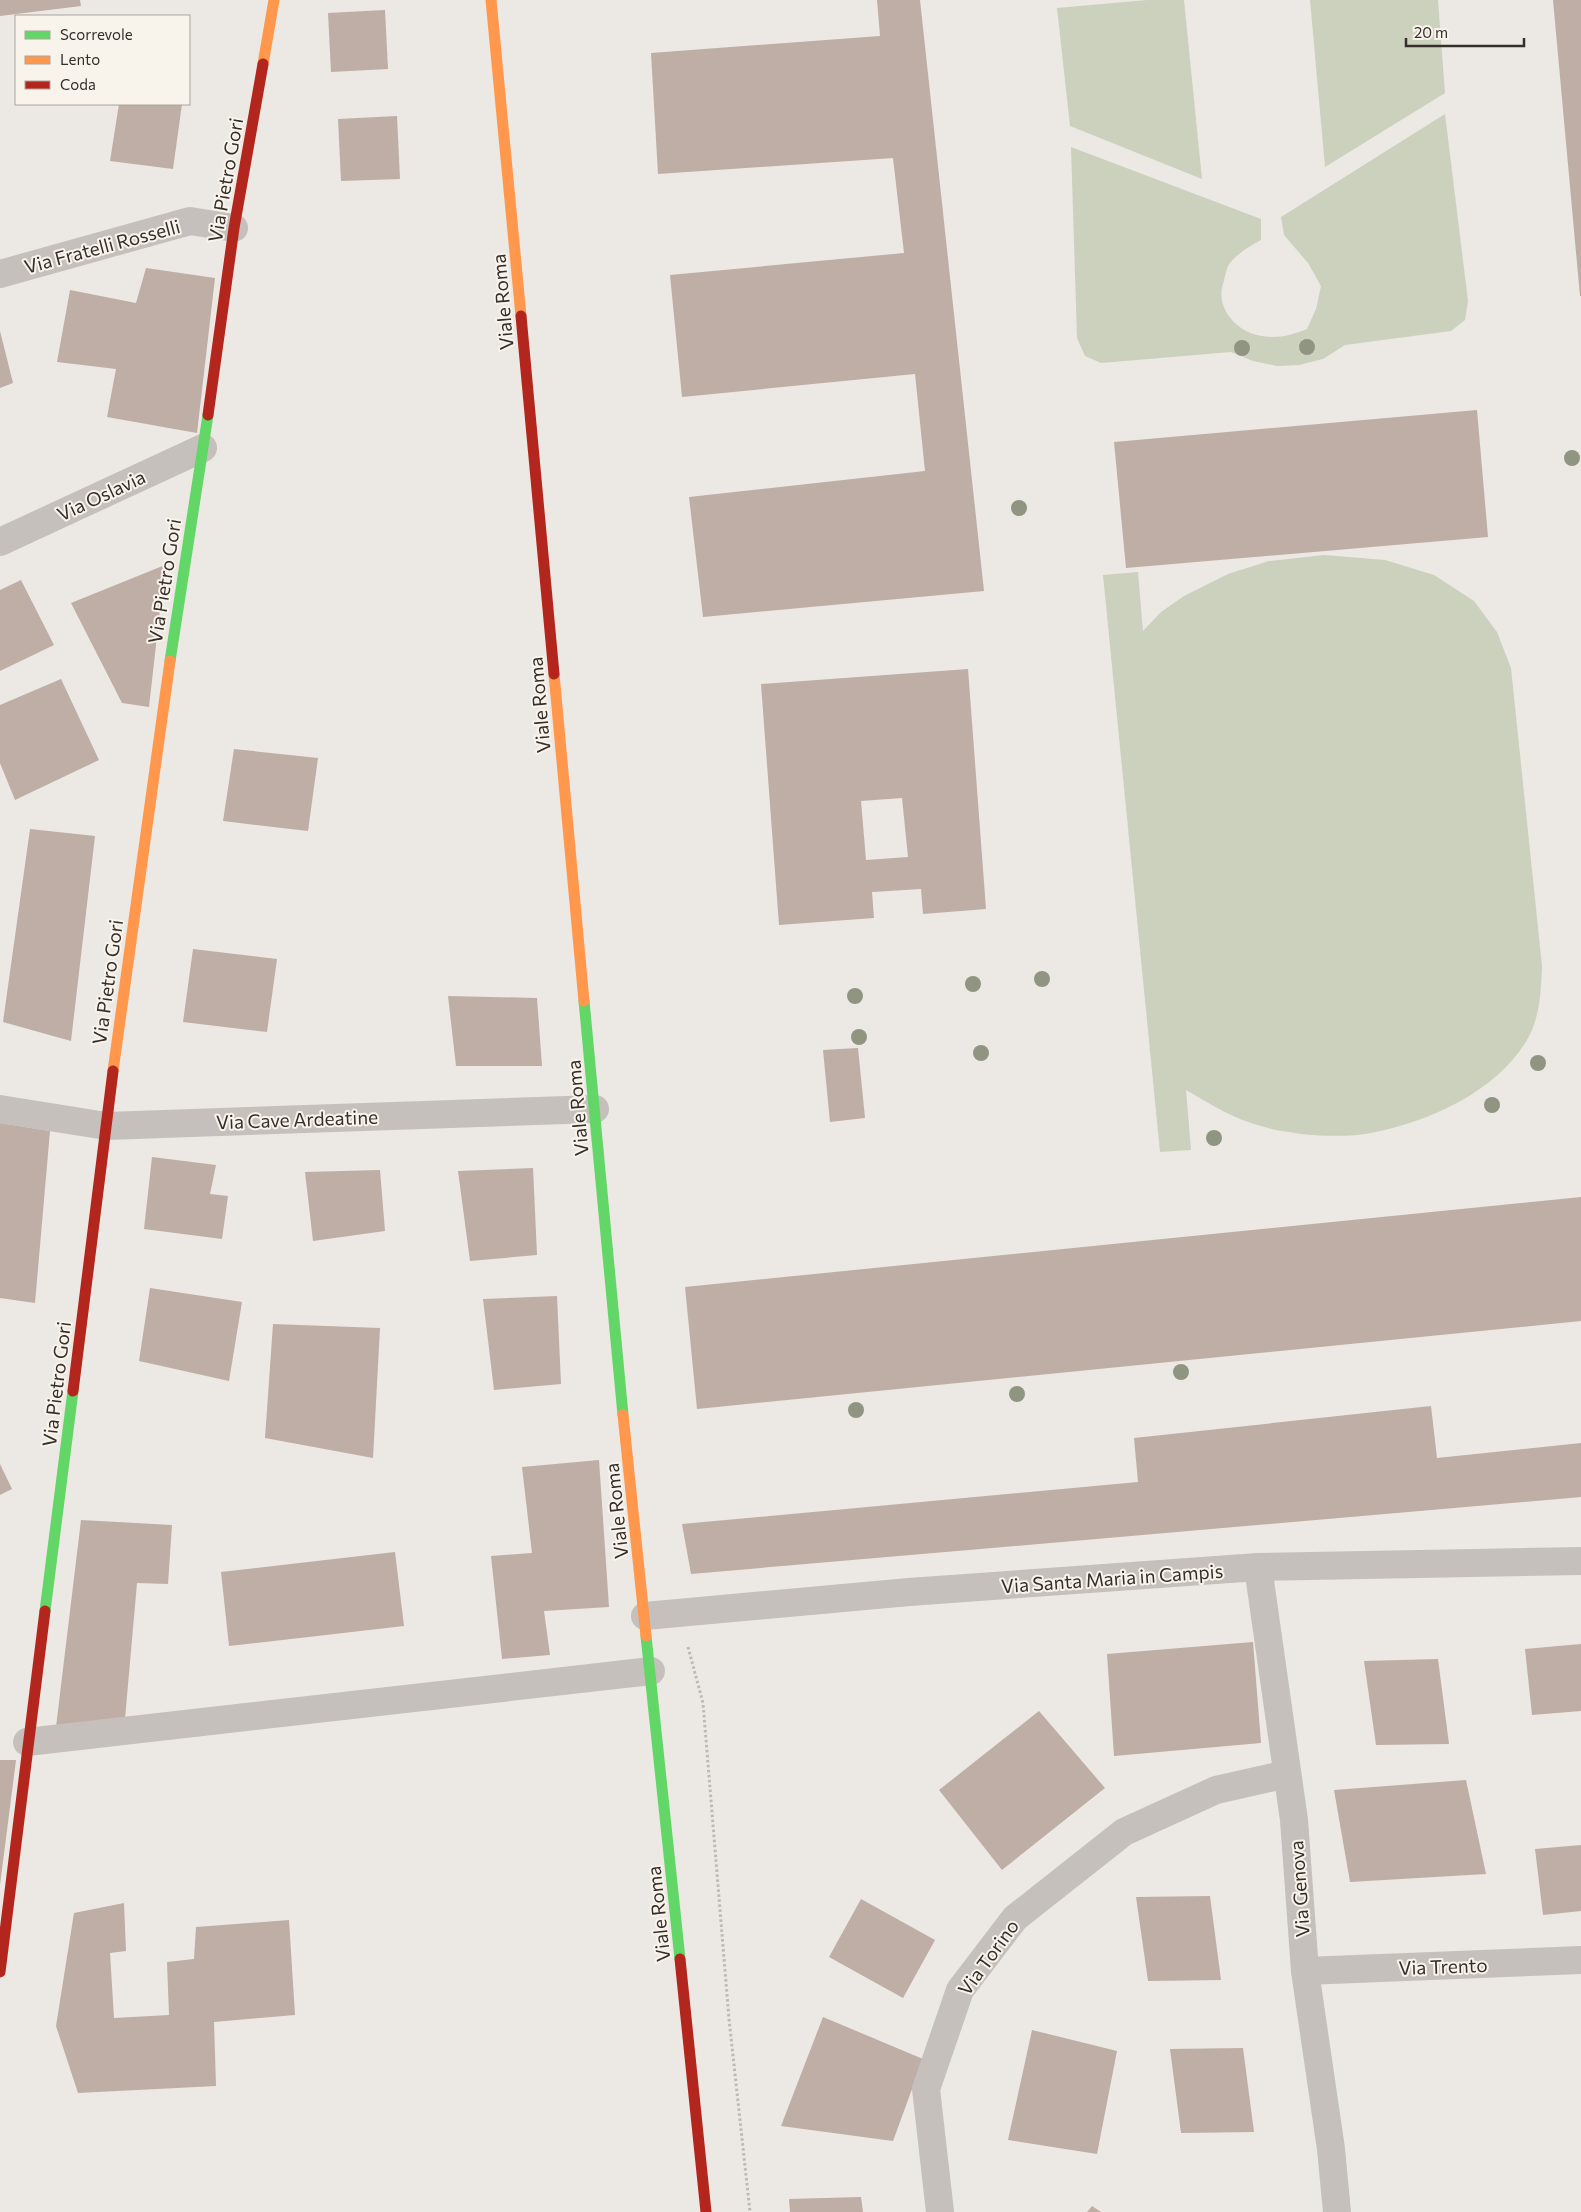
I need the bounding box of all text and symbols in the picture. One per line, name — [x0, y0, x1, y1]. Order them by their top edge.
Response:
legend — [15, 15, 190, 105]
scale bar — [1406, 15, 1524, 47]
text: 20 m — [1414, 23, 1448, 41]
text: Scorrevole — [60, 25, 133, 43]
text: Lento — [60, 50, 100, 68]
text: Coda — [60, 75, 96, 93]
street label: Via Pietro Gori — [203, 116, 247, 244]
street label: Via Fratelli Rosselli — [22, 214, 182, 278]
street label: Viale Roma — [486, 253, 518, 351]
street label: Via Oslavia — [53, 465, 149, 525]
street label: Via Pietro Gori — [143, 517, 185, 645]
street label: Viale Roma — [523, 656, 555, 754]
street label: Via Pietro Gori — [87, 918, 127, 1046]
street label: Viale Roma — [561, 1059, 593, 1157]
street label: Via Cave Ardeatine — [216, 1105, 378, 1133]
street label: Via Pietro Gori — [37, 1320, 75, 1448]
street label: Viale Roma — [600, 1462, 632, 1560]
street label: Via Santa Maria in Campis — [1000, 1559, 1224, 1597]
street label: Via Genova — [1284, 1840, 1314, 1938]
street label: Viale Roma — [642, 1865, 674, 1963]
street label: Via Torino — [953, 1915, 1023, 1999]
street label: Via Trento — [1398, 1953, 1488, 1979]

